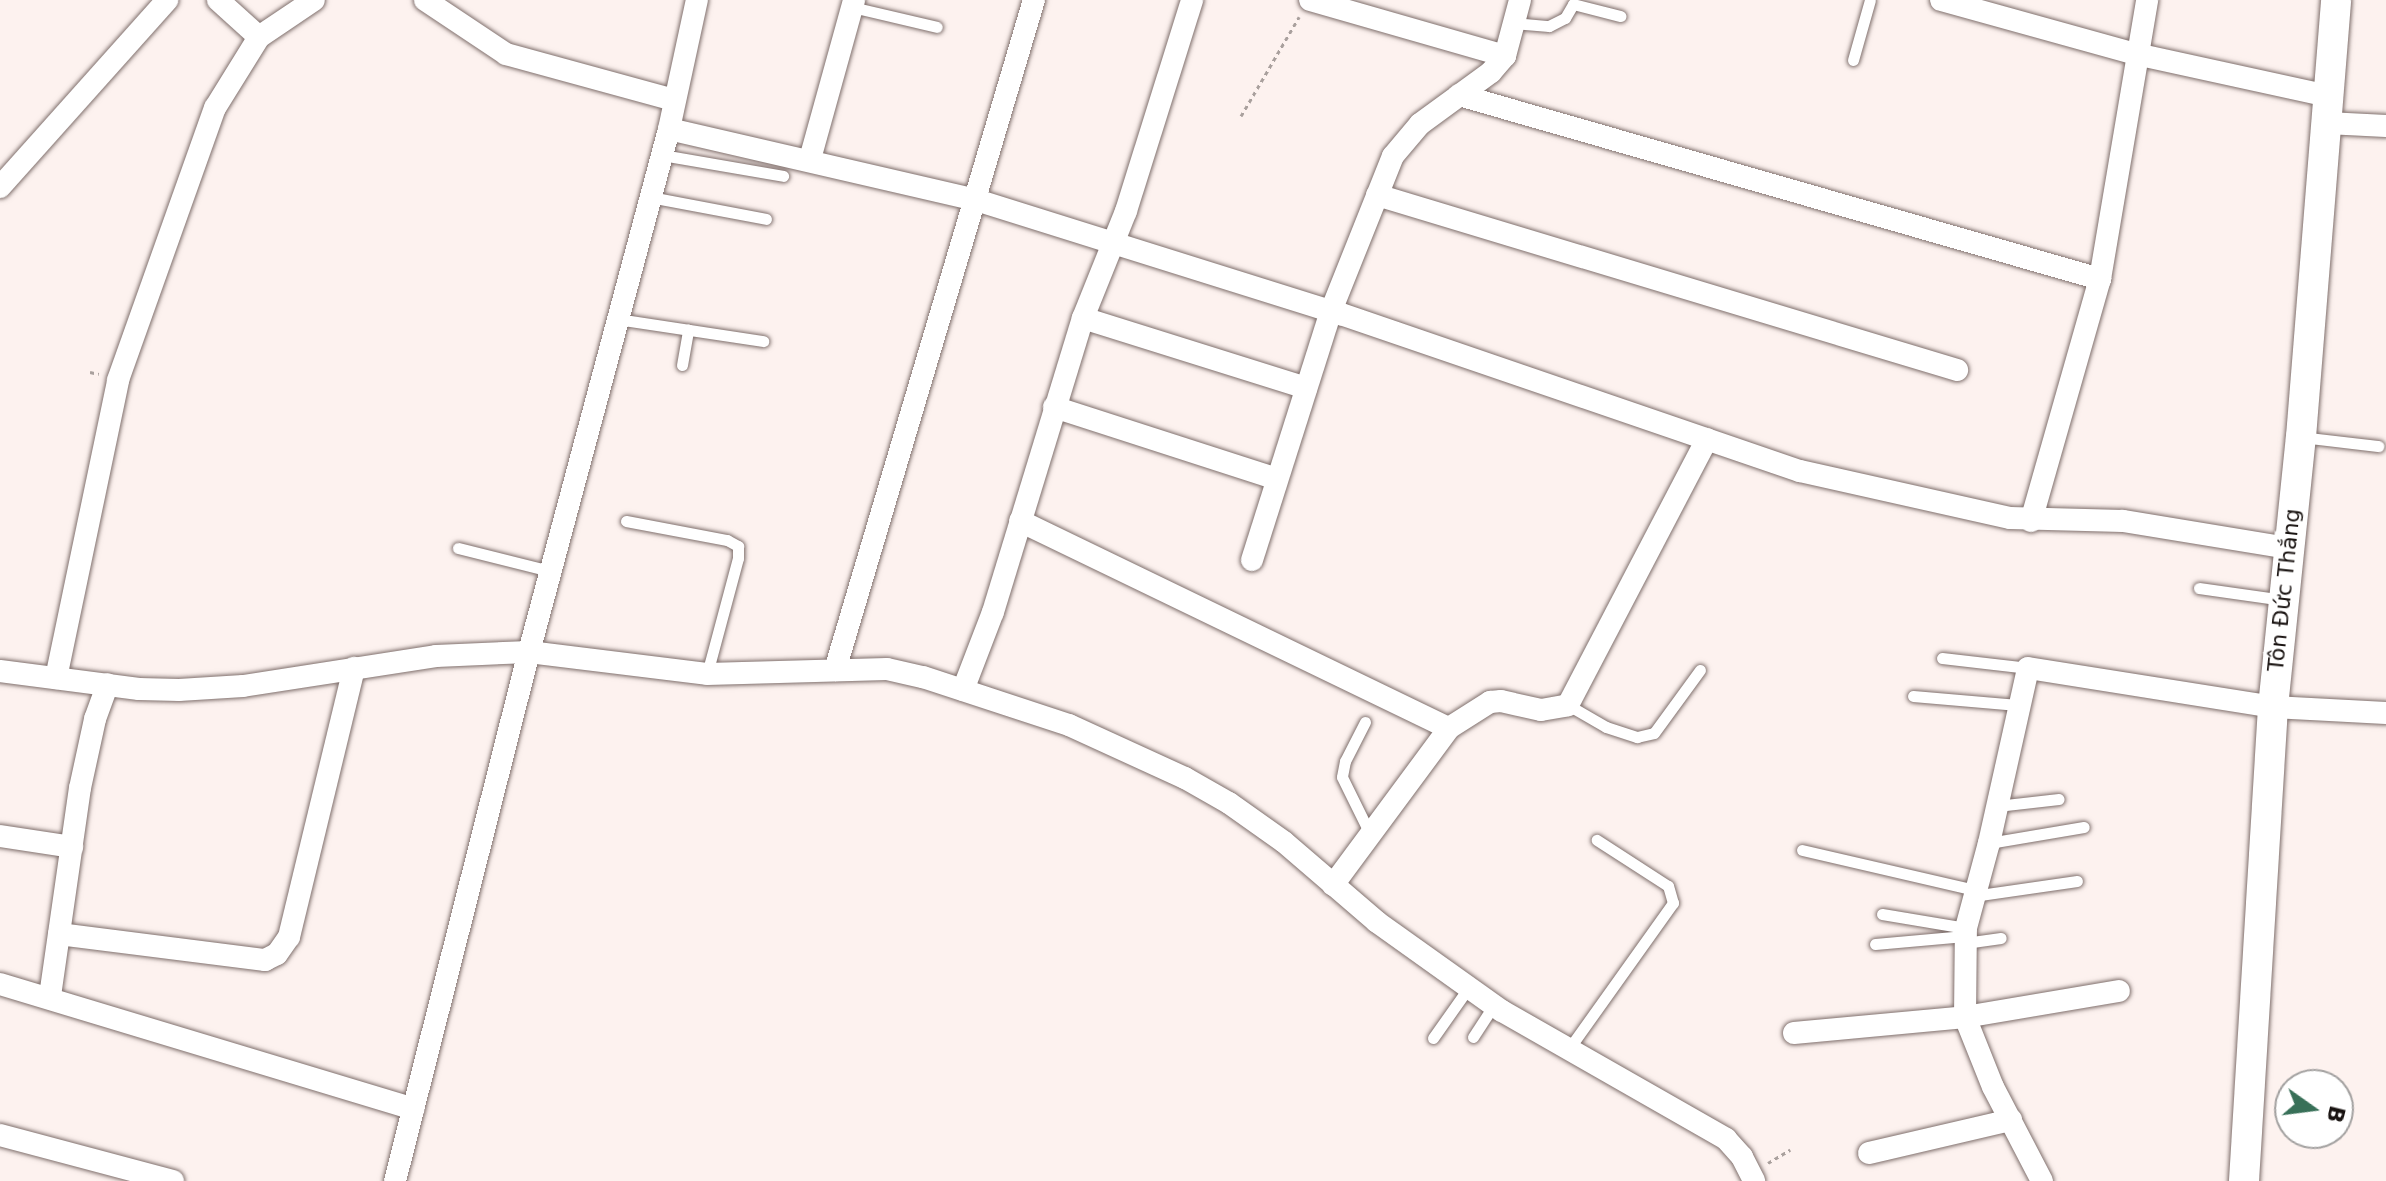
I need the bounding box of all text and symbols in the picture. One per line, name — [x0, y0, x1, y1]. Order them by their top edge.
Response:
street label: Tôn Đức Thắng — [2262, 507, 2306, 673]
north arrow — [2274, 1069, 2354, 1149]
text: B — [2322, 1103, 2350, 1126]

